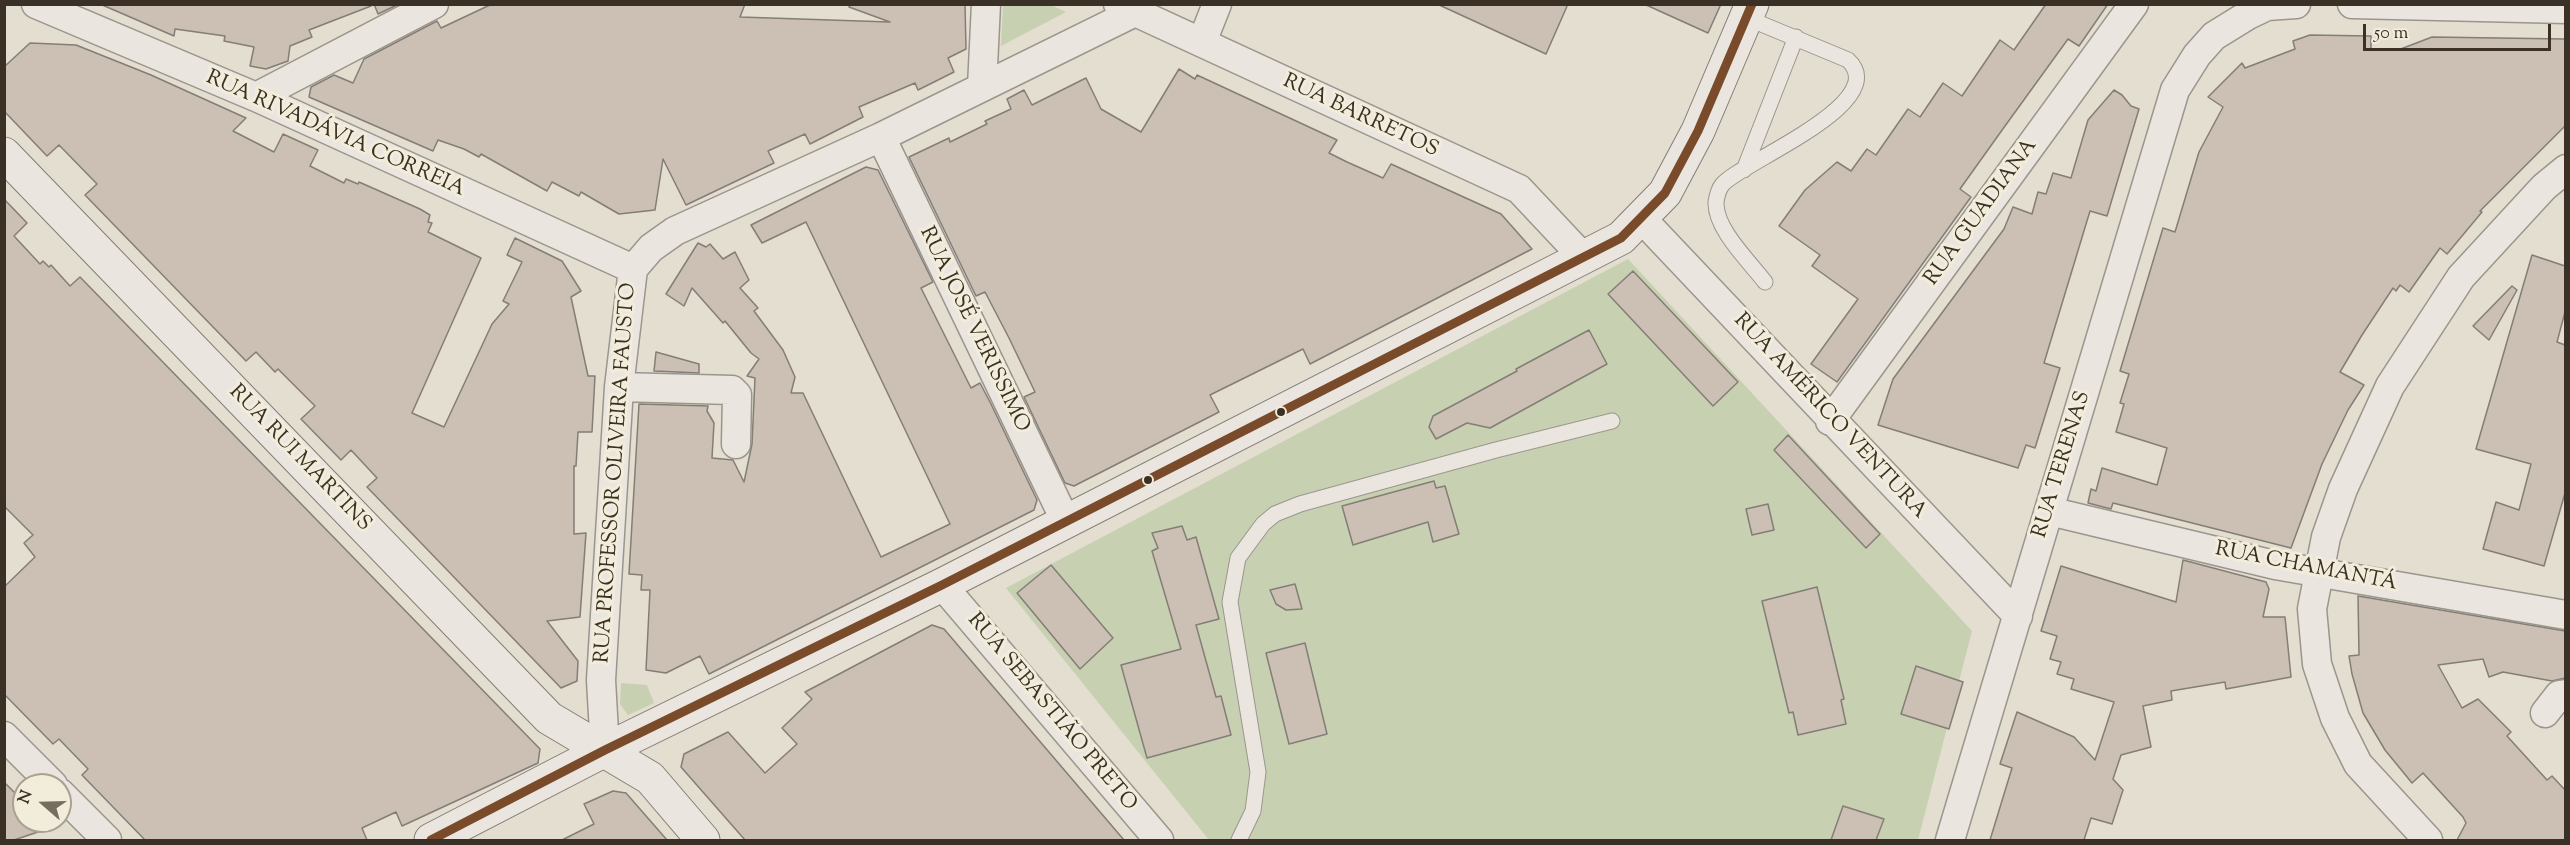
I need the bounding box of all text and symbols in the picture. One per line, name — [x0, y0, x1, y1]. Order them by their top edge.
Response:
scale bar — [2366, 12, 2554, 50]
text: 50 m — [2374, 21, 2408, 47]
street label: RUA RIVADÁVIA CORREIA — [202, 66, 468, 204]
street label: RUA BARRETOS — [1278, 70, 1442, 164]
street label: RUA GUADIANA — [1920, 135, 2044, 291]
street label: RUA JOSÉ VERISSIMO — [912, 223, 1034, 437]
street label: RUA PROFESSOR OLIVEIRA FAUSTO — [591, 282, 643, 664]
street label: RUA AMÉRICO VENTURA — [1727, 309, 1931, 525]
street label: RUA RUI MARTINS — [223, 380, 375, 538]
street label: RUA TERENAS — [2029, 389, 2097, 541]
unlabelled marker — [1275, 406, 1287, 418]
unlabelled marker — [1142, 474, 1154, 486]
street label: RUA CHAMANTÁ — [2213, 538, 2399, 598]
street label: RUA SEBASTIÃO PRETO — [961, 609, 1141, 817]
north arrow — [12, 773, 72, 833]
text: N — [14, 787, 39, 807]

